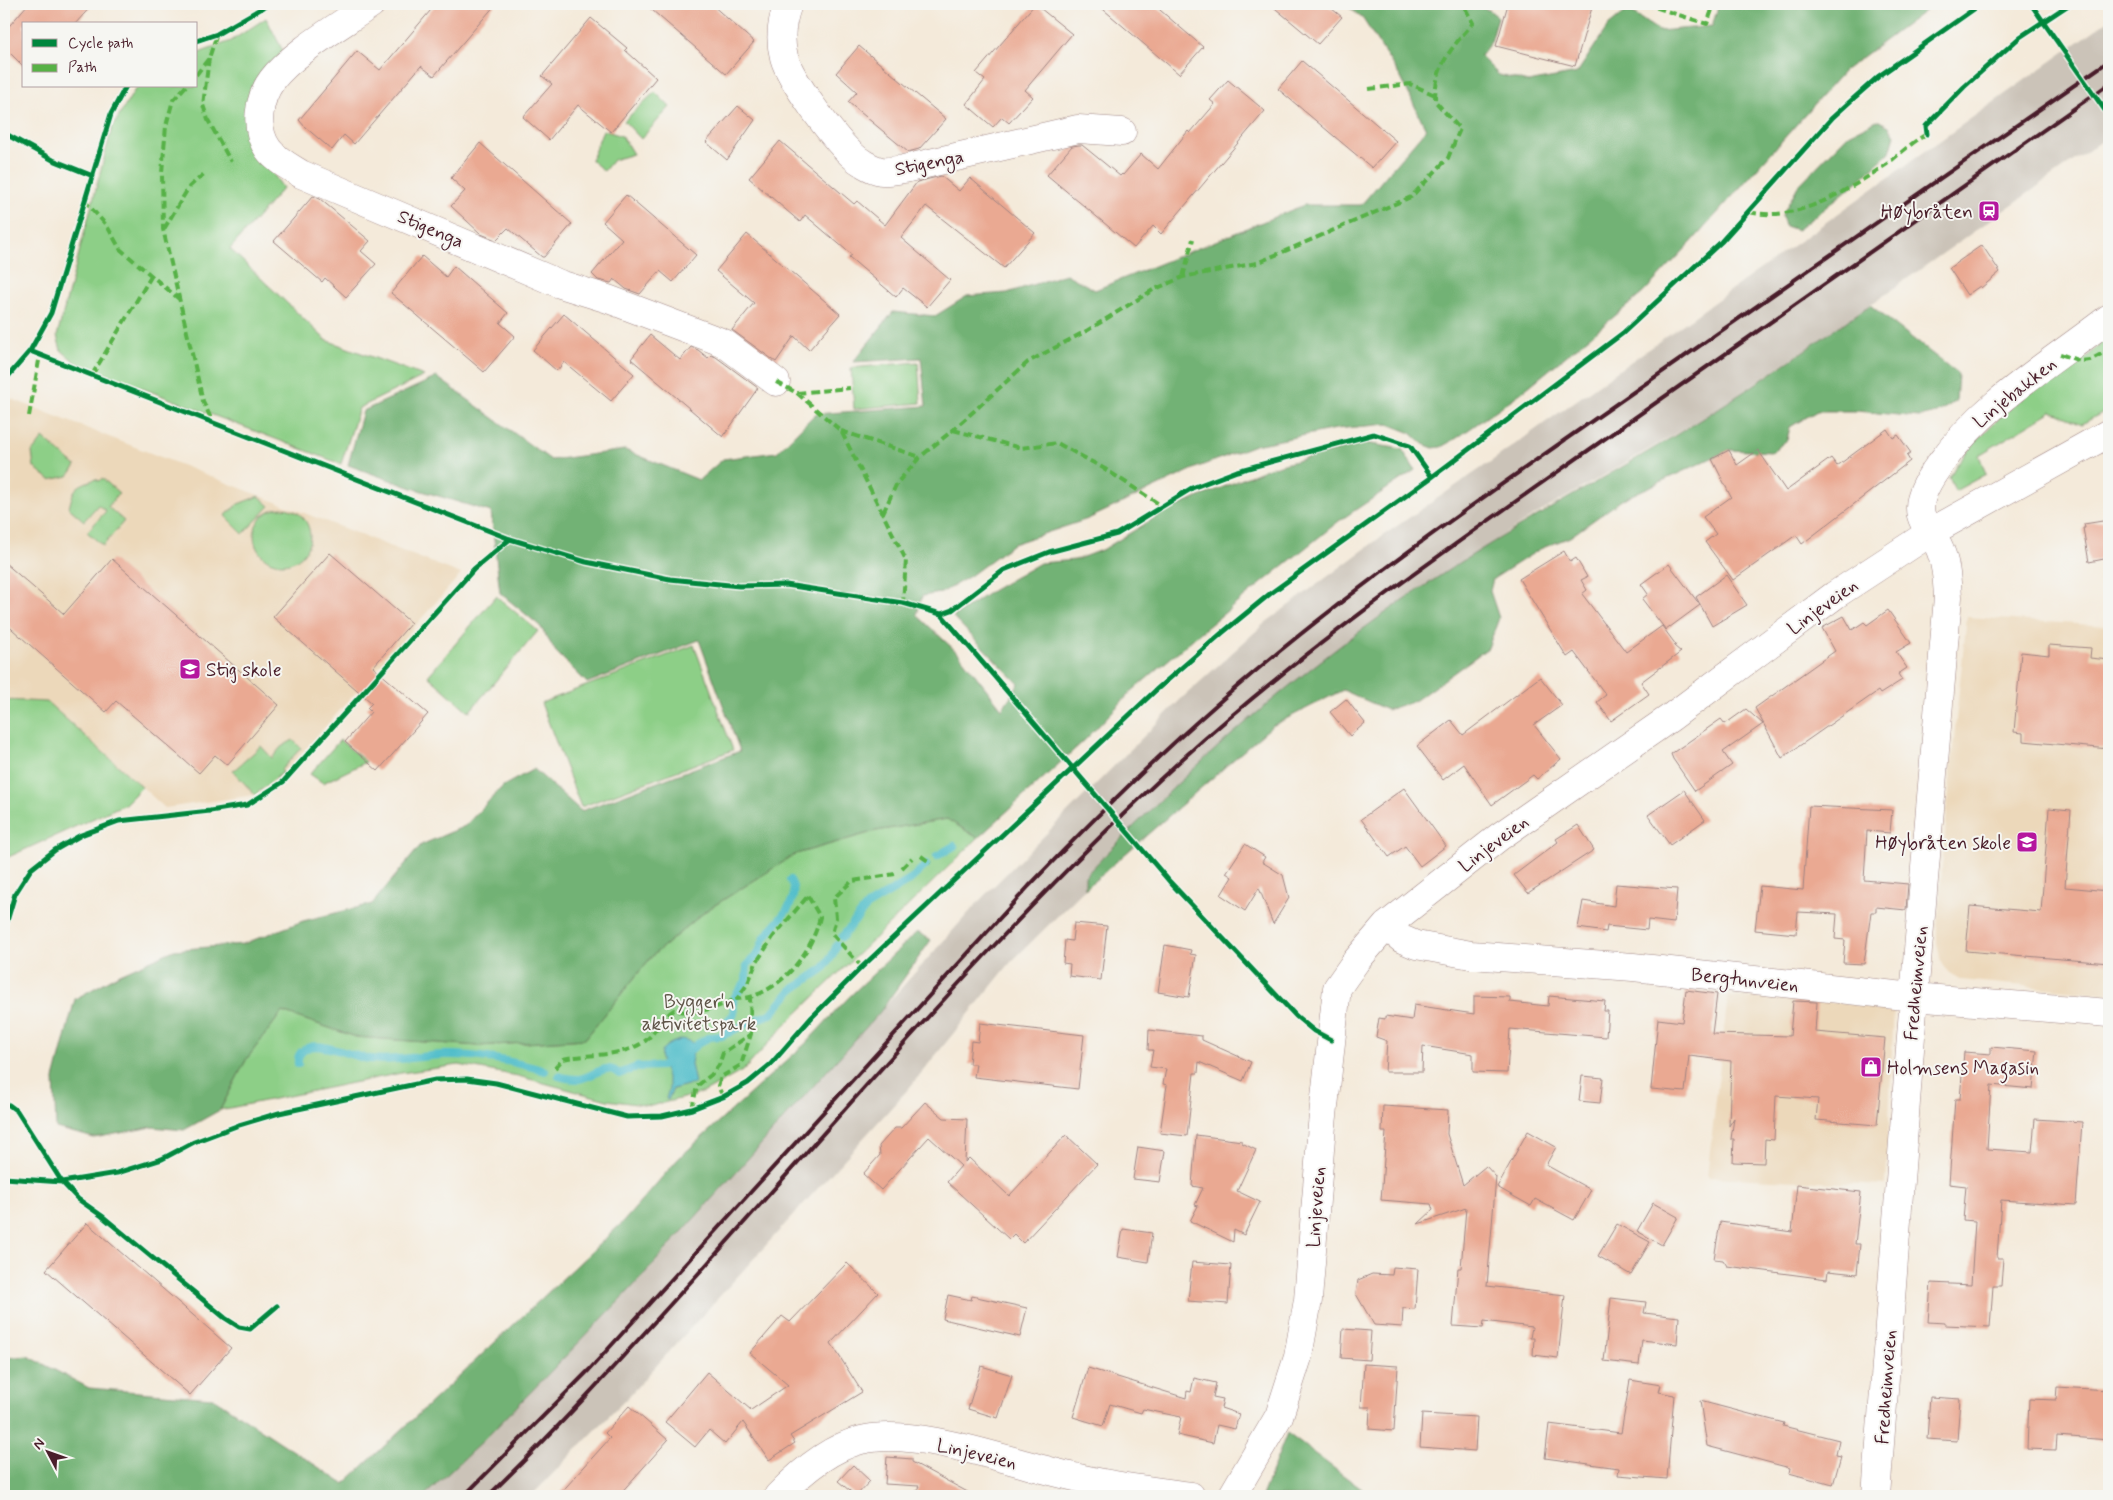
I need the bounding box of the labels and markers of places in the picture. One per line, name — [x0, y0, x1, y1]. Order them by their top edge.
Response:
station icon: Høybråten — [1977, 199, 2001, 223]
place label: Høybråten — [1881, 200, 1973, 226]
school or university icon: Stig skole — [178, 657, 202, 681]
place label: Stig skole — [206, 658, 282, 684]
school or university icon: Høybråten skole — [2015, 830, 2039, 854]
place label: Høybråten skole — [1875, 831, 2011, 857]
shop icon: Holmsens Magasin — [1859, 1055, 1883, 1079]
place label: Holmsens Magasin — [1887, 1056, 2039, 1084]

